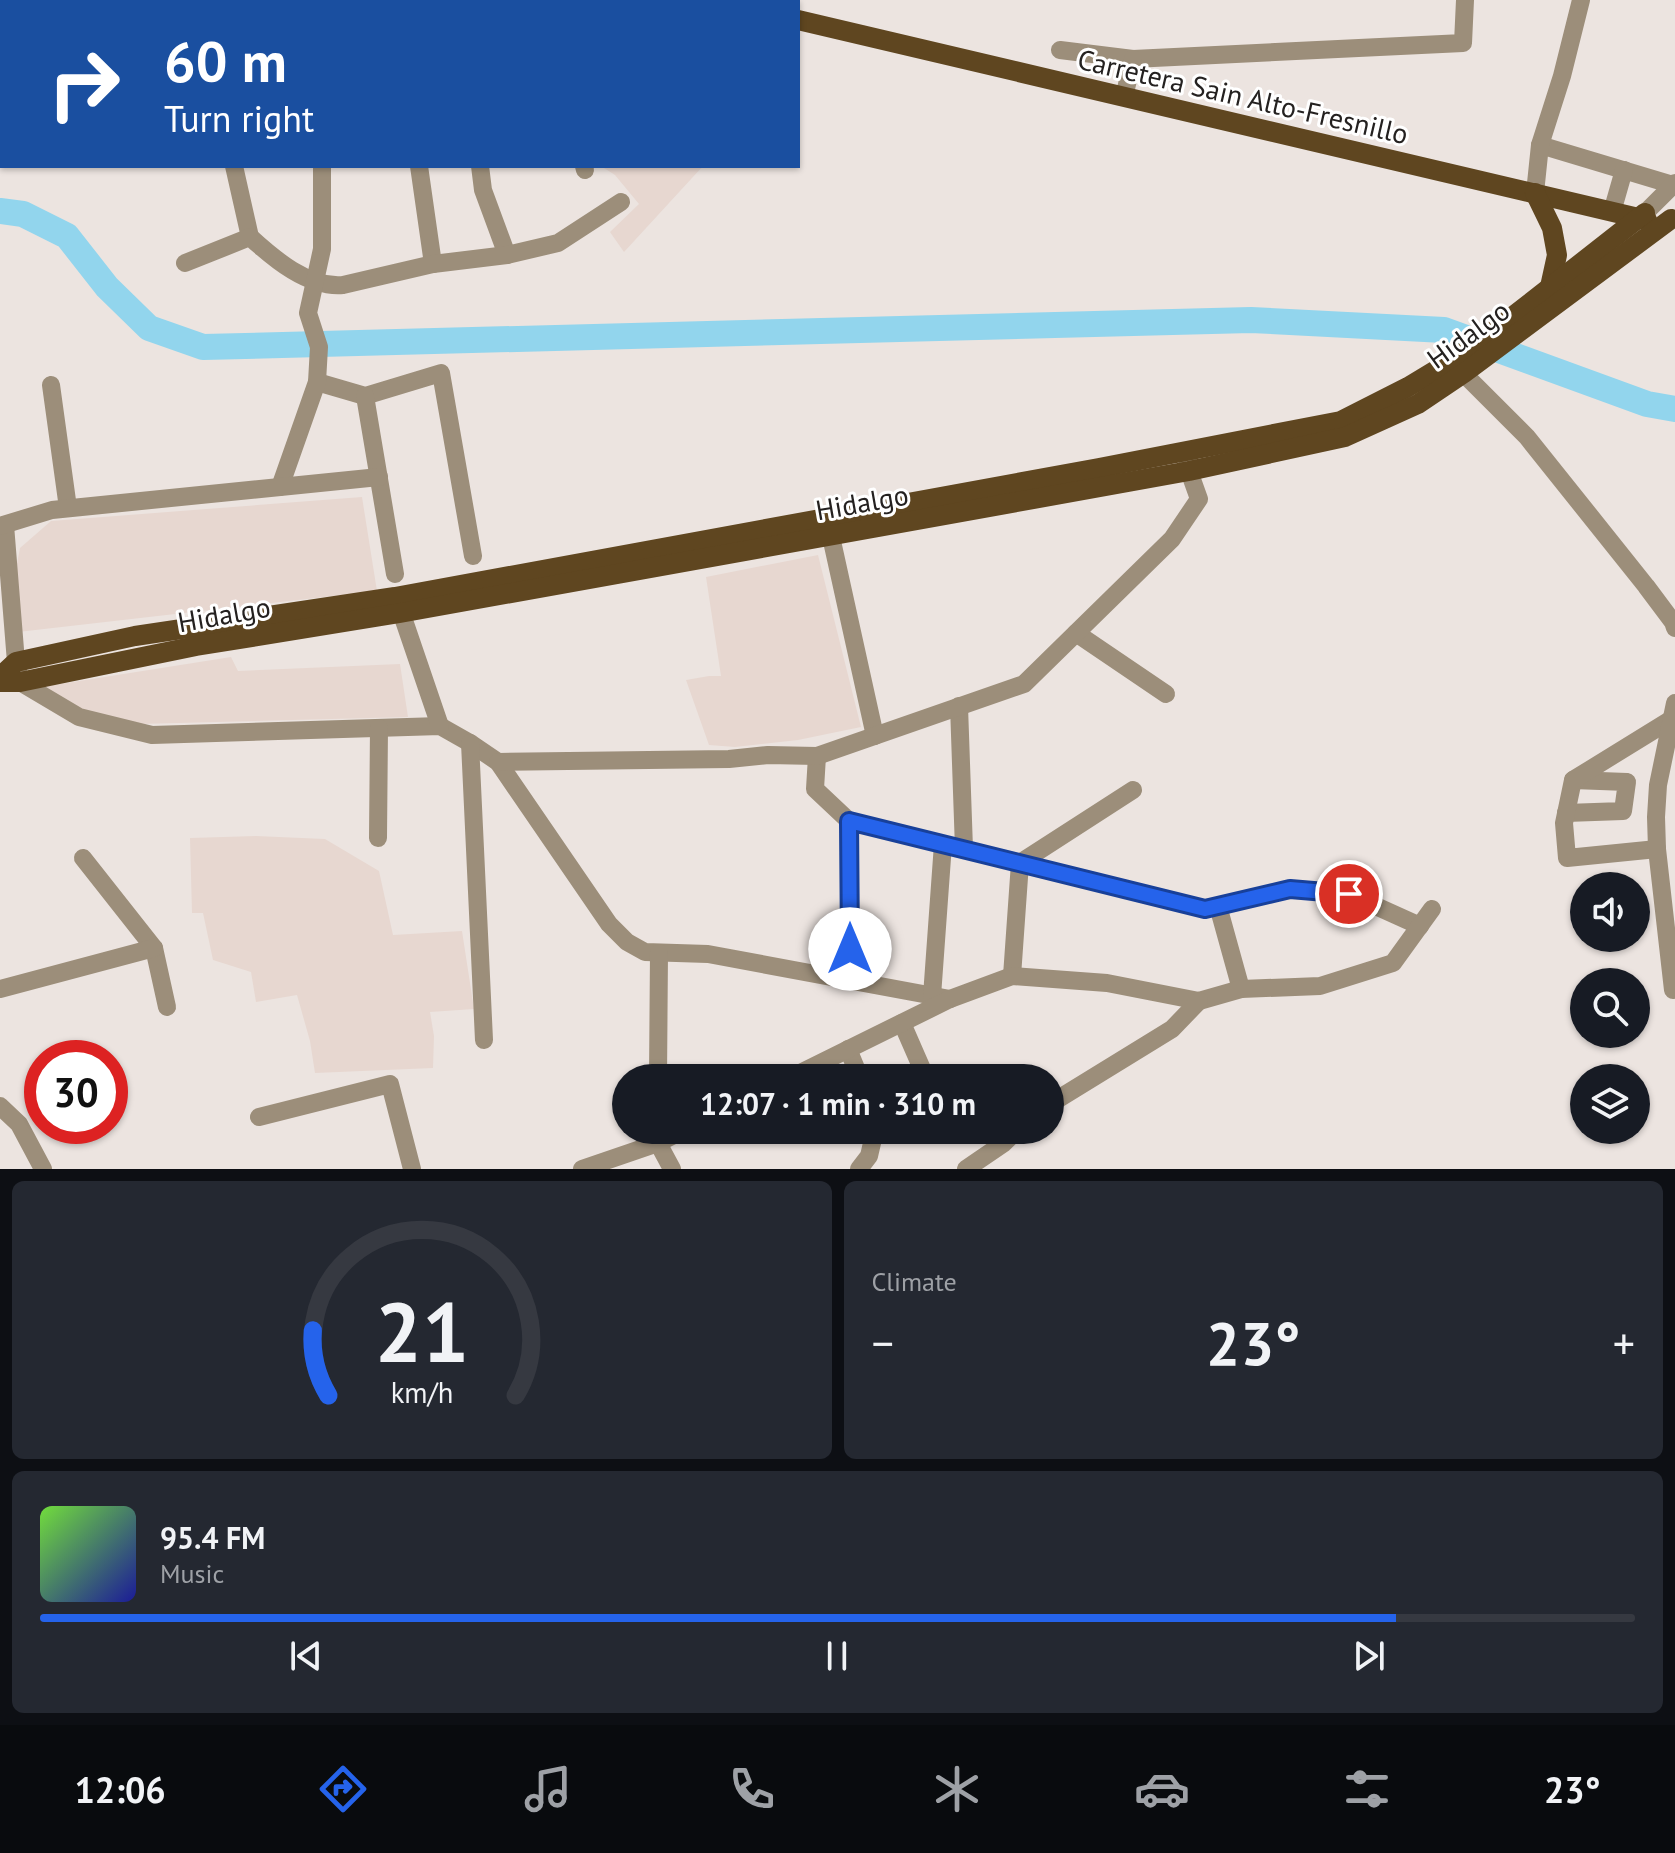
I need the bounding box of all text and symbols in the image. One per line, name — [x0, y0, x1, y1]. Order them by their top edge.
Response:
text: 60 m — [164, 25, 287, 97]
icon: right — [32, 32, 136, 136]
street label: Carretera Sain Alto-Fresnillo — [1074, 40, 1412, 152]
text: Turn right — [164, 95, 314, 142]
street label: Hidalgo — [1419, 292, 1517, 376]
street label: Hidalgo — [813, 476, 911, 528]
street label: Hidalgo — [175, 588, 273, 640]
pin — [1315, 860, 1383, 928]
icon: arrive — [1327, 872, 1371, 916]
map controls — [1570, 872, 1650, 1144]
button: sound — [1570, 872, 1650, 952]
position arrow — [808, 907, 892, 991]
button: search — [1570, 968, 1650, 1048]
speed limit sign: 30 — [24, 1040, 128, 1144]
button: layers — [1570, 1064, 1650, 1144]
text: 12:07 · 1 min · 310 m — [700, 1084, 976, 1123]
text: Climate — [872, 1265, 957, 1298]
text: 21 — [375, 1277, 469, 1385]
text: 23° — [1206, 1304, 1300, 1382]
text: − — [872, 1314, 894, 1371]
text: + — [1613, 1314, 1635, 1371]
text: km/h — [390, 1374, 453, 1411]
text: 95.4 FM — [160, 1518, 265, 1557]
text: Music — [160, 1557, 224, 1590]
icon: previous — [284, 1634, 328, 1678]
icon: pause — [815, 1634, 859, 1678]
icon: next — [1347, 1634, 1391, 1678]
icon: directions — [315, 1761, 371, 1817]
icon: music — [520, 1761, 576, 1817]
icon: phone — [724, 1761, 780, 1817]
icon: climate — [929, 1761, 985, 1817]
icon: car — [1134, 1761, 1190, 1817]
icon: filters — [1339, 1761, 1395, 1817]
text: 12:06 — [74, 1766, 166, 1813]
text: 23° — [1544, 1766, 1600, 1813]

